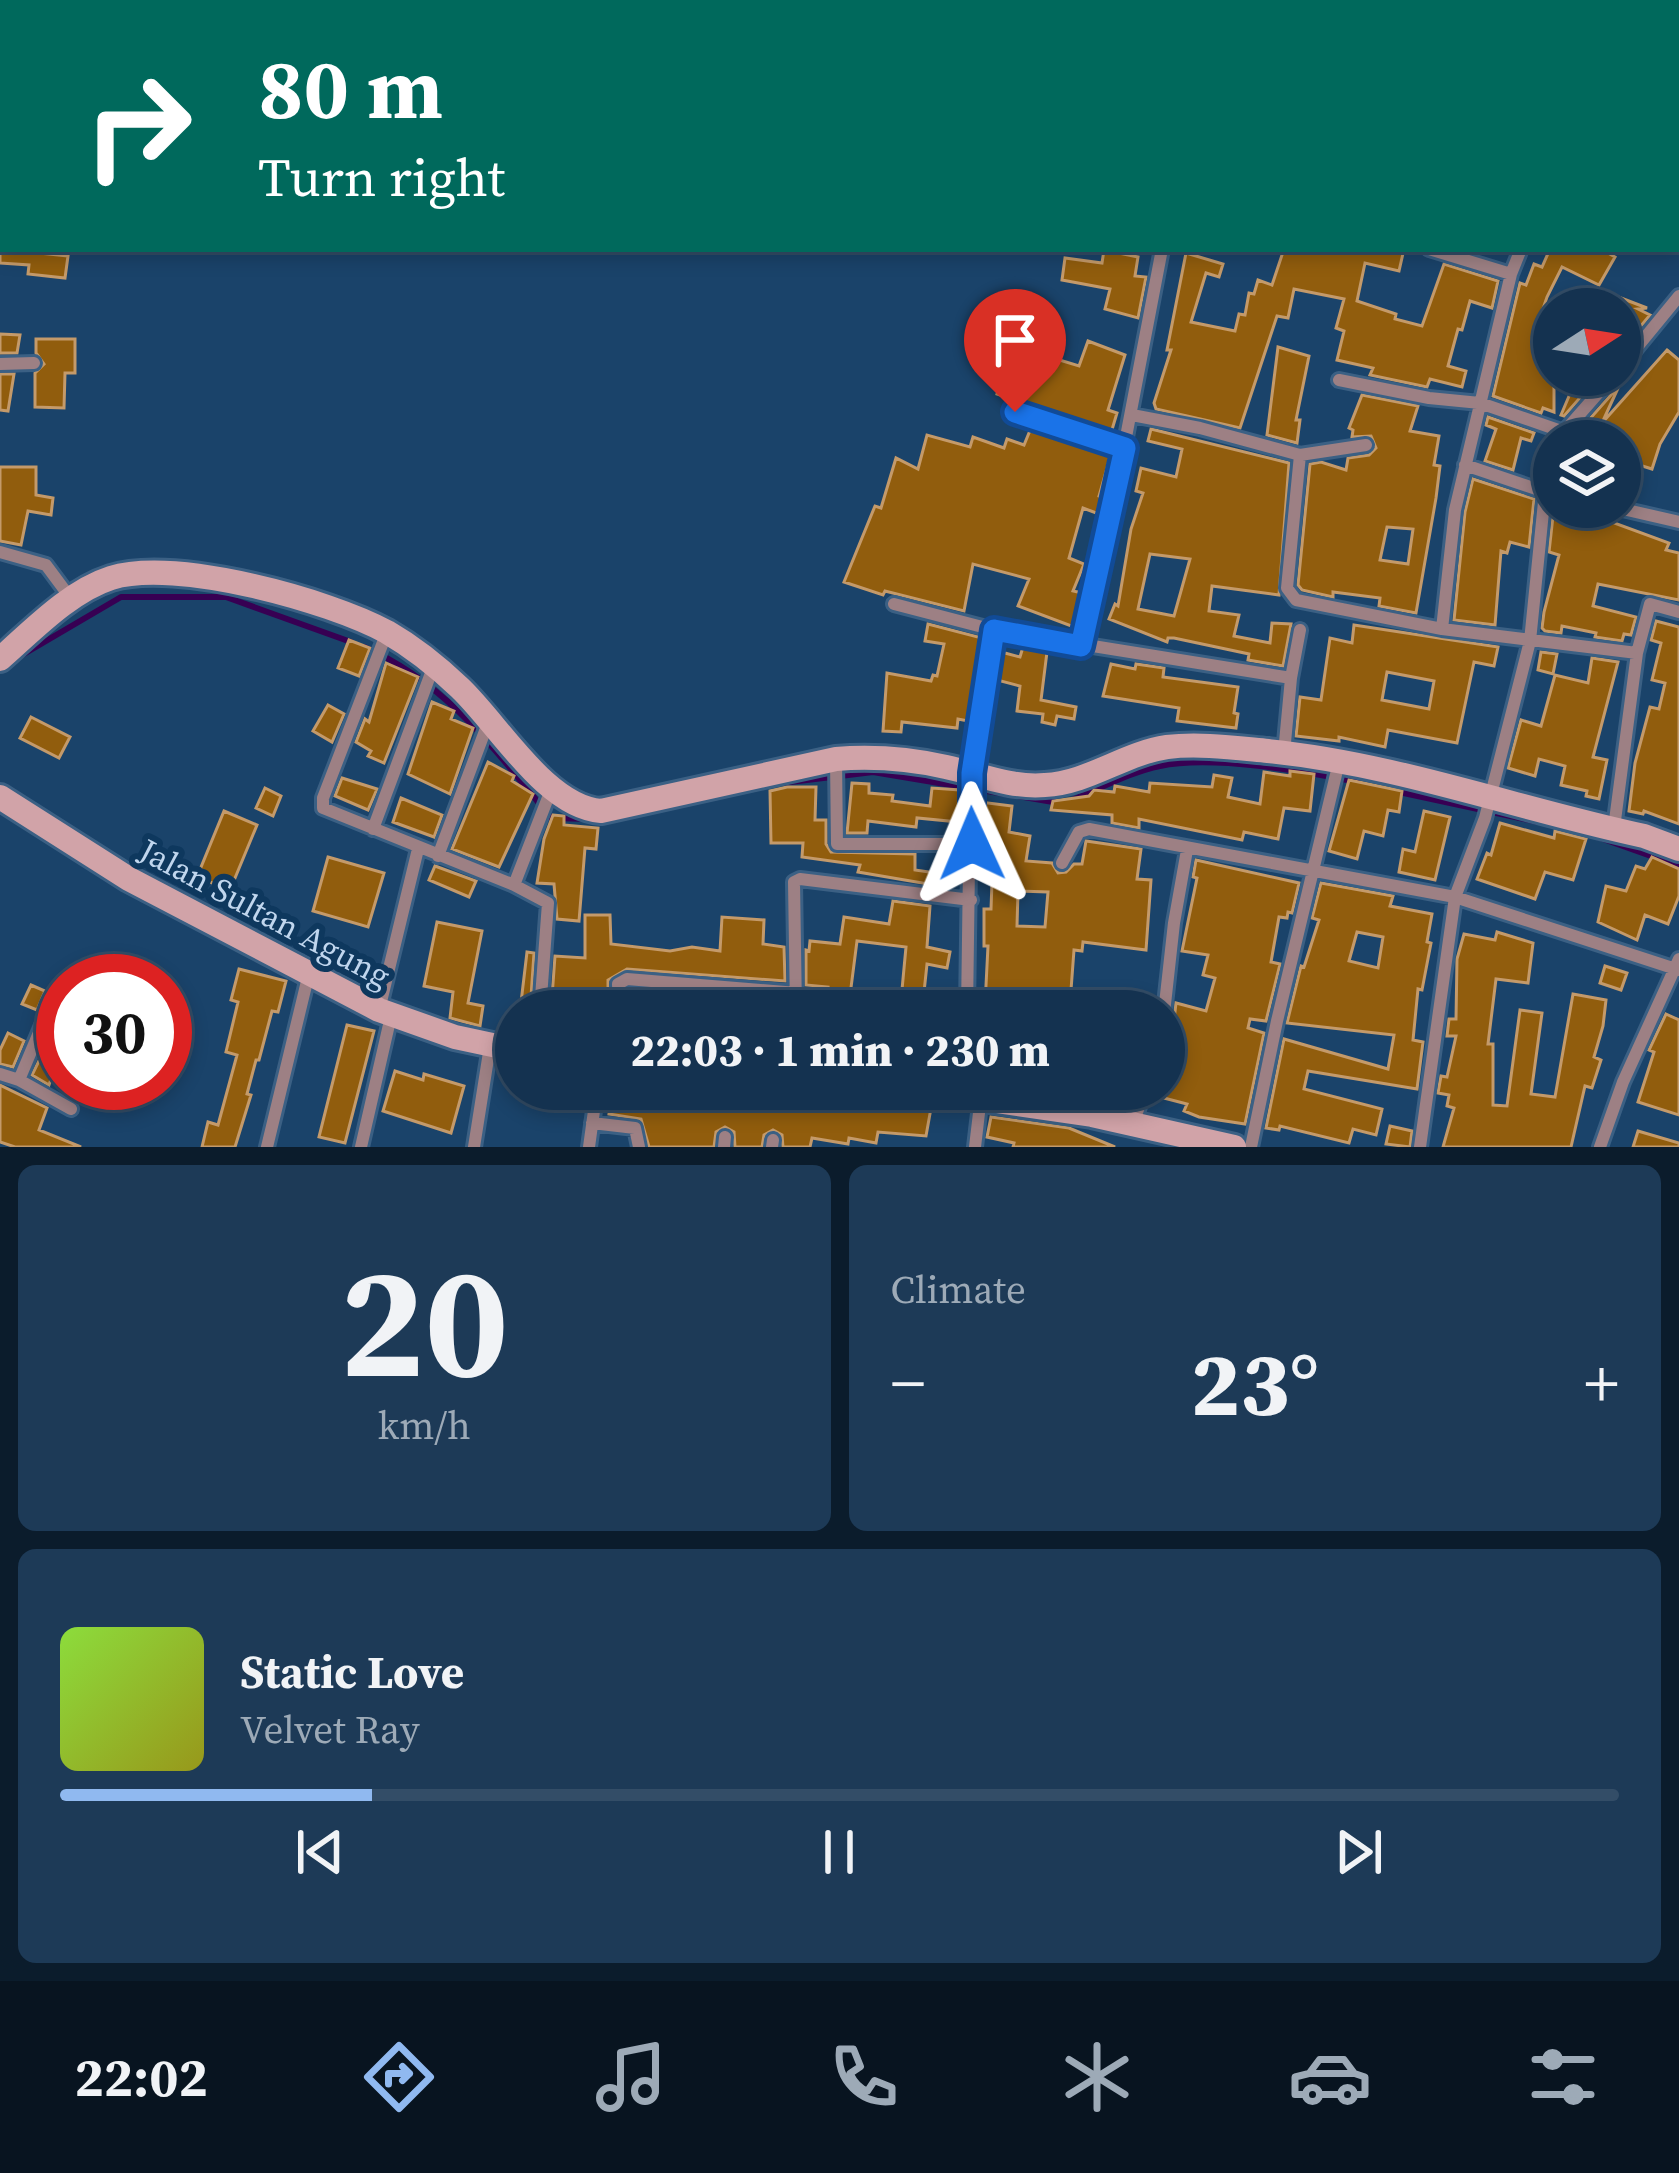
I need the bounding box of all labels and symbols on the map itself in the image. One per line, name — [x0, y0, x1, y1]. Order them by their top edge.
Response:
north arrow — [1533, 288, 1641, 396]
pin — [964, 289, 1066, 412]
position arrow — [909, 781, 1035, 907]
street label: Jalan Sultan Agung — [131, 827, 398, 998]
speed limit sign: 30 — [36, 954, 192, 1110]

